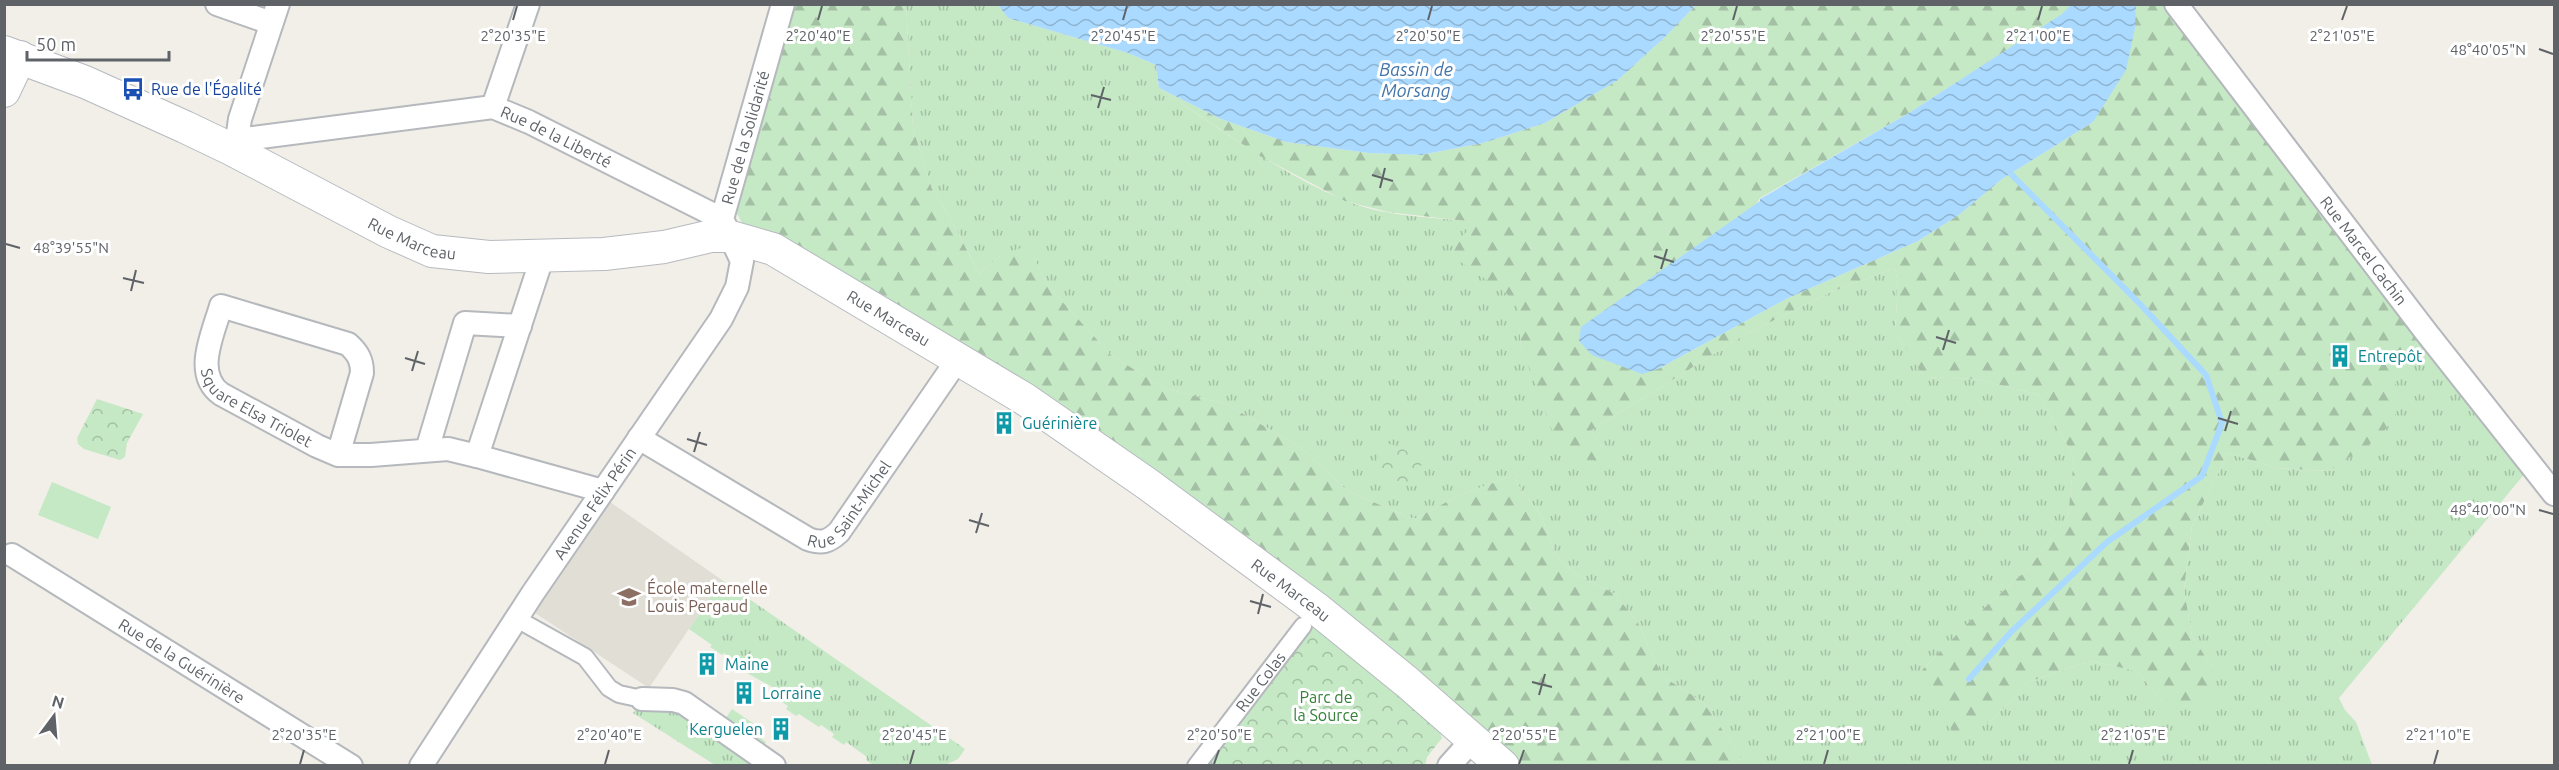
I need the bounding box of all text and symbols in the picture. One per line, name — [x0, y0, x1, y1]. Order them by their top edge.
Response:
scale bar — [27, 24, 170, 62]
text: 2°20'35"E — [480, 27, 546, 44]
text: 2°20'40"E — [785, 27, 851, 44]
text: 2°20'45"E — [1090, 27, 1156, 44]
text: 2°20'50"E — [1395, 27, 1461, 44]
text: 2°20'55"E — [1700, 27, 1766, 44]
text: 2°21'00"E — [2005, 27, 2071, 44]
text: 2°21'05"E — [2309, 27, 2375, 44]
text: 50 m — [36, 34, 76, 54]
text: 48°40'05"N — [2450, 41, 2526, 58]
water label: Bassin de Morsang — [1379, 59, 1453, 100]
street label: Rue de la Solidarité — [718, 68, 773, 206]
bus stop icon: Rue de l'Égalité — [120, 76, 146, 102]
place label: Rue de l'Égalité — [151, 78, 262, 98]
street label: Rue de la Liberté — [498, 102, 615, 171]
street label: Rue Marcel Cachin — [2317, 193, 2411, 308]
street label: Rue Marceau — [365, 214, 457, 262]
text: 48°39'55"N — [33, 239, 109, 256]
street label: Rue Marceau — [844, 286, 933, 350]
building icon: Entrepôt — [2327, 343, 2353, 369]
place label: Entrepôt — [2358, 347, 2423, 365]
street label: Square Elsa Triolet — [198, 367, 316, 451]
building icon: Guérinière — [991, 410, 1017, 436]
place label: Guérinière — [1022, 414, 1097, 432]
street label: Avenue Félix Périn — [550, 444, 639, 563]
street label: Rue Saint-Michel — [805, 457, 894, 551]
text: 48°40'00"N — [2450, 501, 2526, 518]
street label: Rue Marceau — [1248, 555, 1334, 625]
place label: École maternelle Louis Pergaud — [647, 577, 768, 615]
school or university icon: École maternelle Louis Pergaud — [616, 584, 642, 610]
street label: Rue de la Guérinière — [115, 615, 248, 707]
street label: Rue Colas — [1232, 648, 1289, 715]
building icon: Maine — [694, 651, 720, 677]
place label: Maine — [725, 655, 769, 673]
building icon: Lorraine — [731, 680, 757, 706]
place label: Lorraine — [762, 684, 822, 702]
north arrow — [24, 686, 84, 746]
park label: Parc de la Source — [1293, 688, 1359, 724]
text: N — [50, 691, 66, 712]
building icon: Kerguelen — [768, 716, 794, 742]
place label: Kerguelen — [689, 720, 763, 738]
text: 2°20'35"E — [271, 726, 337, 743]
text: 2°20'40"E — [576, 726, 642, 743]
text: 2°20'45"E — [881, 726, 947, 743]
text: 2°20'50"E — [1186, 726, 1252, 743]
text: 2°20'55"E — [1491, 726, 1557, 743]
text: 2°21'00"E — [1795, 726, 1861, 743]
text: 2°21'05"E — [2100, 726, 2166, 743]
text: 2°21'10"E — [2405, 726, 2471, 743]

